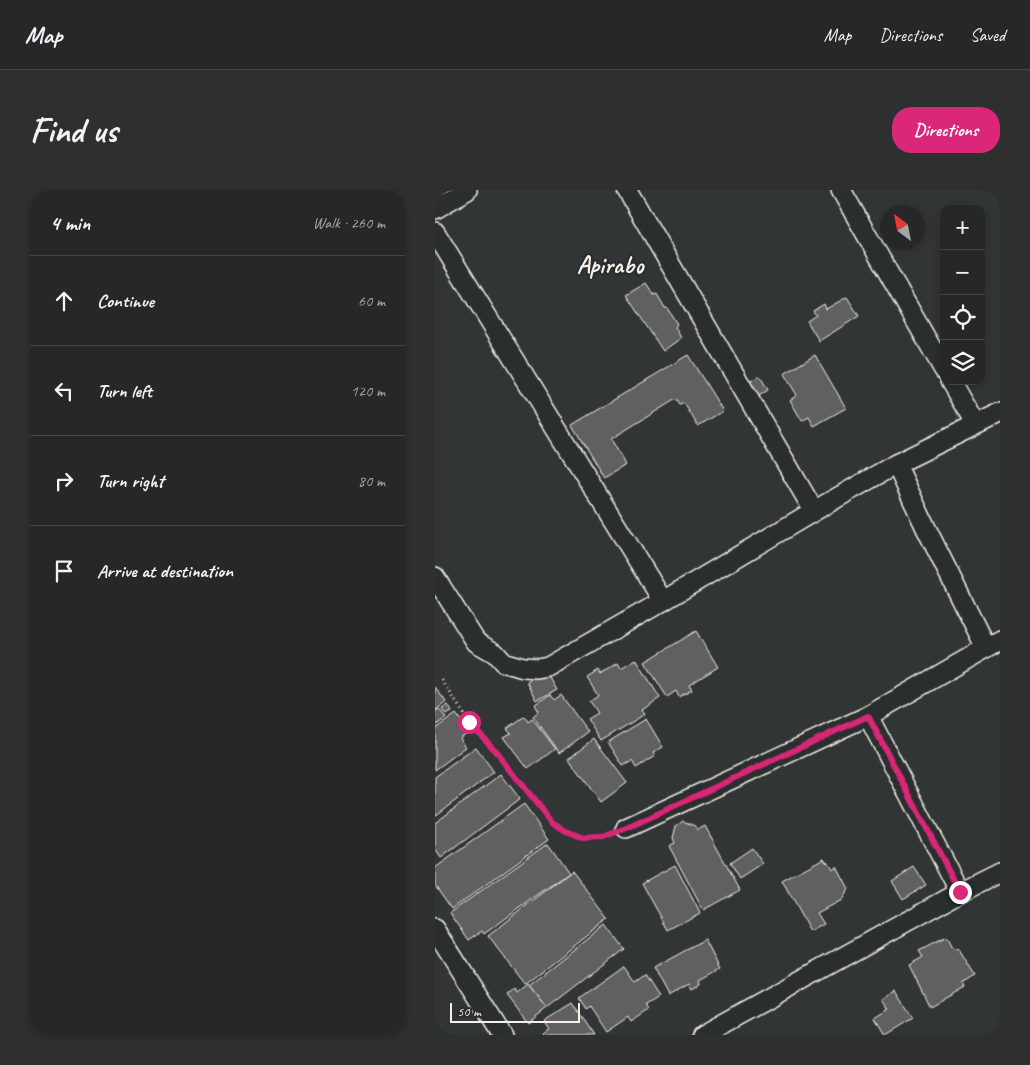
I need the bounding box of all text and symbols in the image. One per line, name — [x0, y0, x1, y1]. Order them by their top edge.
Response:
text: Map — [25, 20, 62, 50]
text: Map — [824, 24, 851, 46]
text: Directions — [879, 24, 942, 46]
text: Saved — [970, 24, 1005, 46]
button: Directions — [892, 107, 1000, 153]
text: Find us — [30, 108, 117, 153]
north arrow — [880, 205, 925, 250]
map controls — [940, 205, 985, 385]
button: + — [940, 205, 985, 250]
text: 4 min — [50, 210, 90, 236]
text: Walk · 260 m — [313, 213, 385, 233]
district label: Apirabo — [577, 249, 645, 281]
button: − — [940, 250, 985, 295]
icon: ahead — [50, 287, 78, 315]
text: Continue — [97, 289, 154, 313]
text: 60 m — [358, 291, 385, 311]
button: locate — [940, 295, 985, 340]
button: layers — [940, 340, 985, 385]
icon: left — [50, 377, 78, 405]
text: Turn left — [97, 379, 152, 403]
text: 120 m — [351, 381, 385, 401]
icon: right — [50, 467, 78, 495]
text: Turn right — [97, 469, 164, 493]
text: 80 m — [358, 471, 385, 491]
icon: arrive — [50, 557, 78, 585]
text: Arrive at destination — [97, 559, 233, 583]
route start — [458, 711, 481, 734]
route end — [949, 881, 972, 904]
scale bar — [450, 1000, 580, 1023]
text: 50 m — [457, 1003, 481, 1020]

